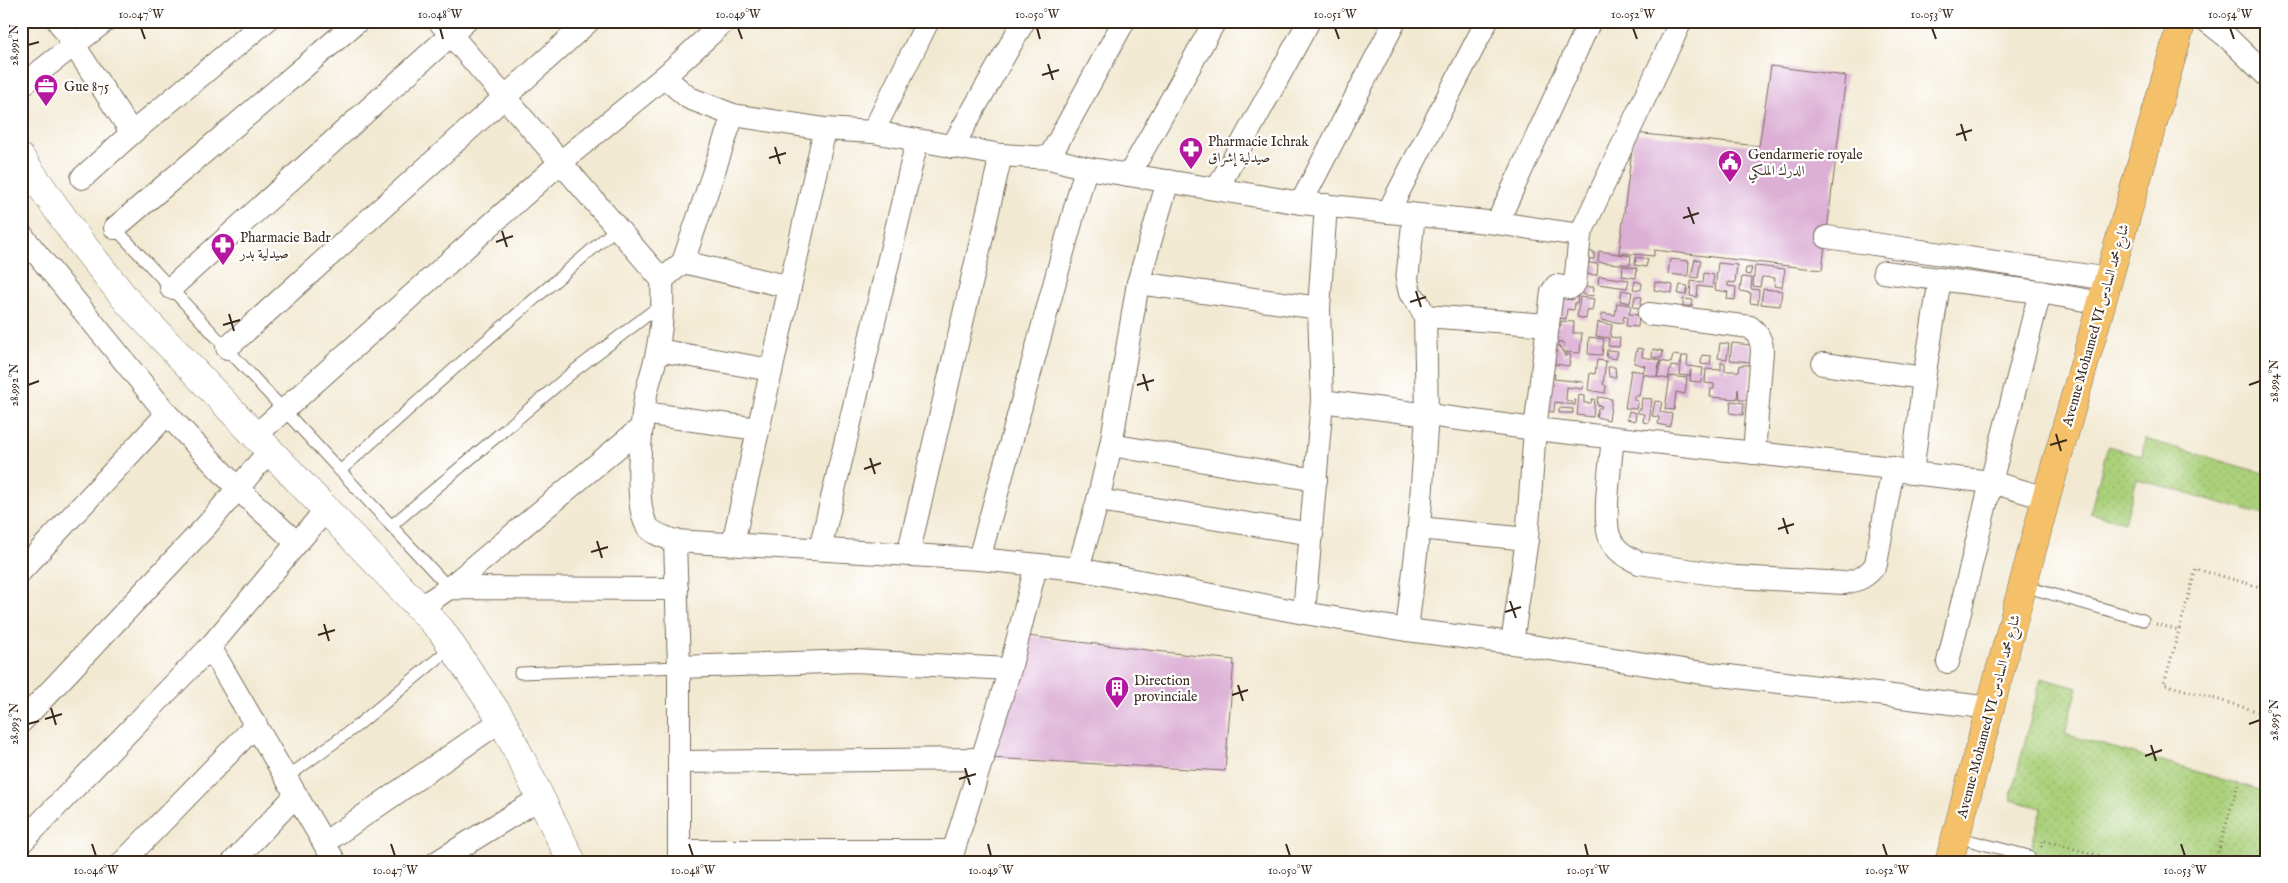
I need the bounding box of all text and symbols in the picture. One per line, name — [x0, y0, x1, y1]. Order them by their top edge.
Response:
text: 10.047°W — [118, 7, 164, 22]
text: 10.048°W — [418, 7, 463, 22]
text: 10.049°W — [715, 7, 761, 22]
text: 10.050°W — [1015, 7, 1060, 22]
text: 10.051°W — [1314, 7, 1357, 22]
text: 10.052°W — [1611, 7, 1656, 22]
text: 10.053°W — [1911, 7, 1954, 22]
text: 10.054°W — [2208, 7, 2253, 22]
text: 28.991°N — [7, 23, 22, 66]
office icon: Gue 875 — [33, 73, 59, 107]
place label: Gue 875 — [64, 78, 109, 96]
place label: Pharmacie Ichrak صيدلية إشراق — [1208, 133, 1309, 167]
pharmacy icon: Pharmacie Ichrak صيدلية إشراق — [1178, 136, 1204, 170]
place label: Gendarmerie royale الدرك الملكي — [1748, 146, 1863, 184]
public building icon: Gendarmerie royale الدرك الملكي — [1717, 149, 1743, 183]
street label: Avenue Mohamed VI شارع محمد السادس — [2058, 222, 2135, 430]
place label: Pharmacie Badr صيدلية بدر — [238, 229, 331, 263]
pharmacy icon: Pharmacie Badr صيدلية بدر — [210, 232, 236, 266]
text: 28.994°N — [2267, 359, 2282, 403]
text: 28.992°N — [7, 363, 22, 407]
street label: Avenue Mohamed VI شارع محمد السادس — [1953, 613, 2027, 821]
place label: Direction provinciale — [1134, 672, 1198, 706]
building icon: Direction provinciale — [1104, 675, 1130, 709]
text: 28.995°N — [2267, 698, 2282, 741]
text: 28.993°N — [7, 702, 22, 745]
text: 10.046°W — [74, 863, 119, 878]
text: 10.047°W — [372, 863, 418, 878]
text: 10.048°W — [671, 863, 716, 878]
text: 10.049°W — [968, 863, 1014, 878]
text: 10.050°W — [1268, 863, 1313, 878]
text: 10.051°W — [1567, 863, 1610, 878]
text: 10.052°W — [1865, 863, 1910, 878]
text: 10.053°W — [2164, 863, 2207, 878]

